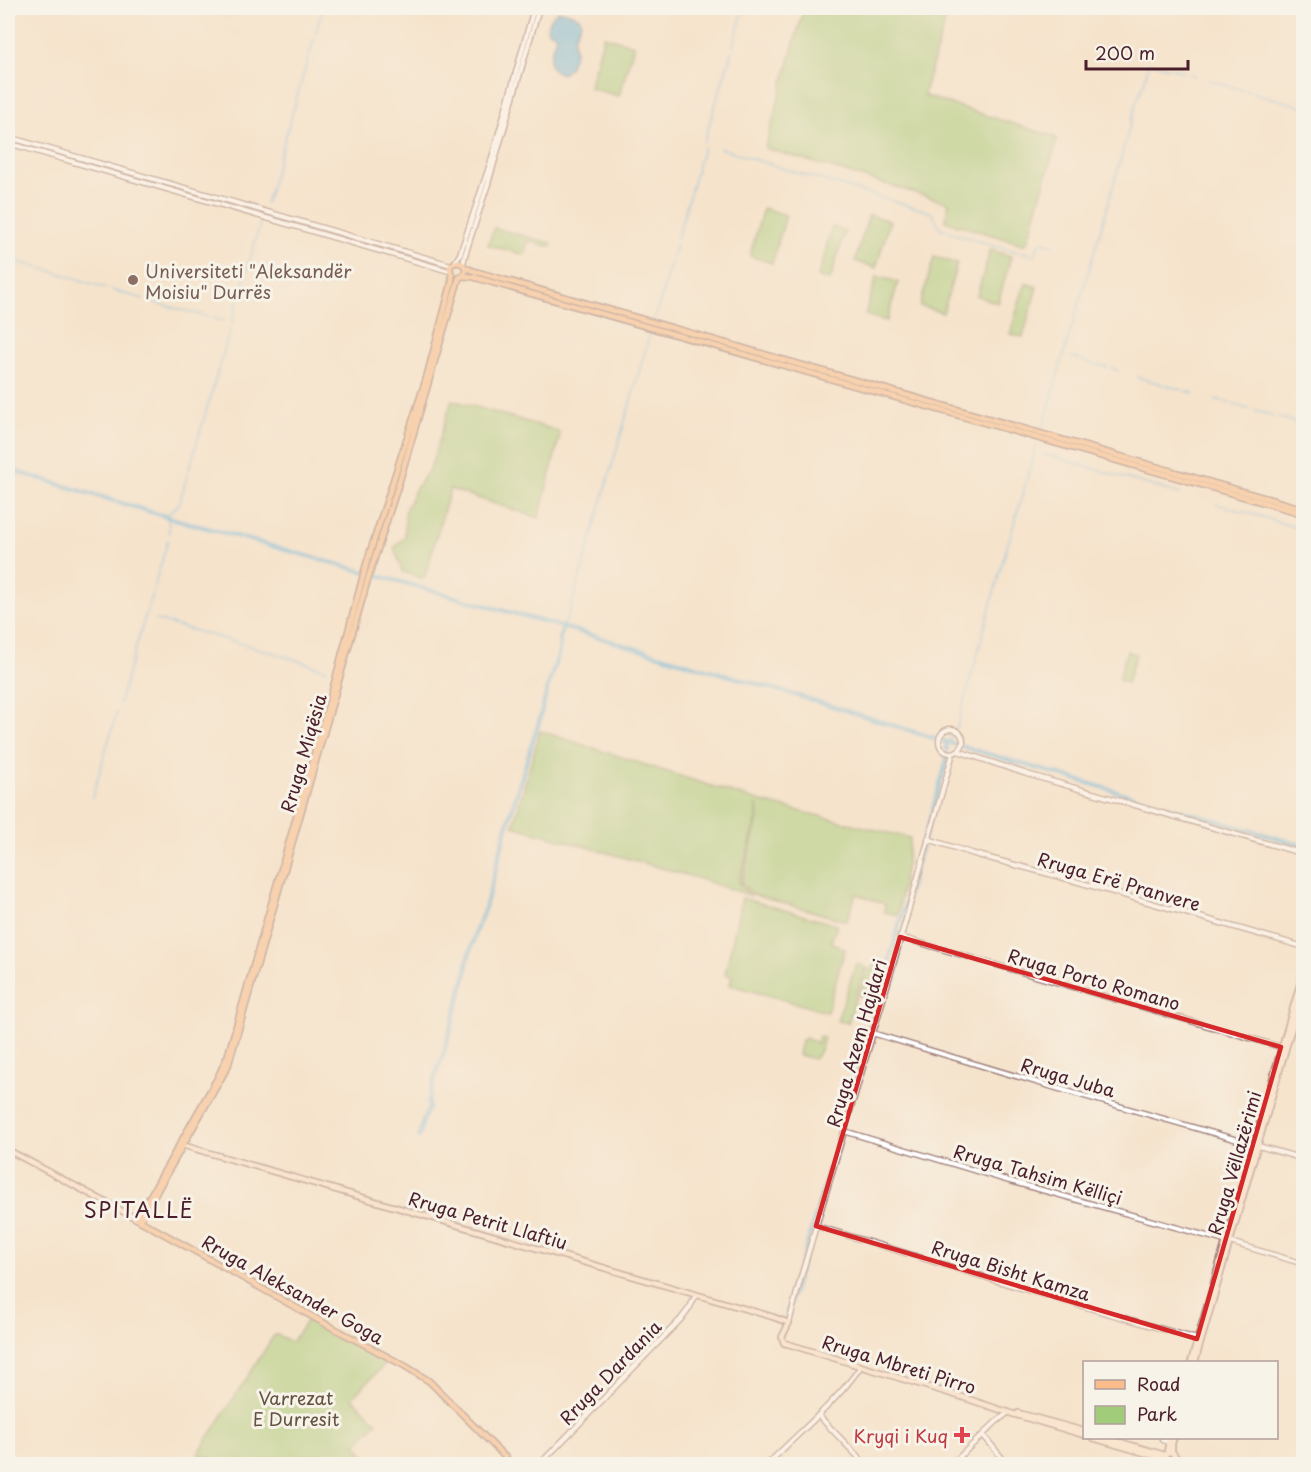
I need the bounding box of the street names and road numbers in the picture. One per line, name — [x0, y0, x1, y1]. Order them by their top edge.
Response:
street label: Rruga Miqësia — [273, 690, 333, 816]
street label: Rruga Erë Pranvere — [1034, 845, 1204, 917]
street label: Rruga Porto Romano — [1005, 941, 1183, 1017]
street label: Rruga Azem Hajdari — [819, 956, 893, 1130]
street label: Rruga Juba — [1018, 1051, 1119, 1104]
street label: Rruga Vëllazërimi — [1200, 1087, 1268, 1239]
street label: Rruga Tahsim Këlliçi — [950, 1137, 1126, 1211]
street label: Rruga Petrit Llaftiu — [405, 1184, 571, 1256]
street label: Rruga Aleksander Goga — [197, 1228, 390, 1351]
street label: Rruga Bisht Kamza — [928, 1233, 1094, 1307]
street label: Rruga Dardania — [553, 1313, 667, 1431]
street label: Rruga Mbreti Pirro — [819, 1328, 979, 1400]

